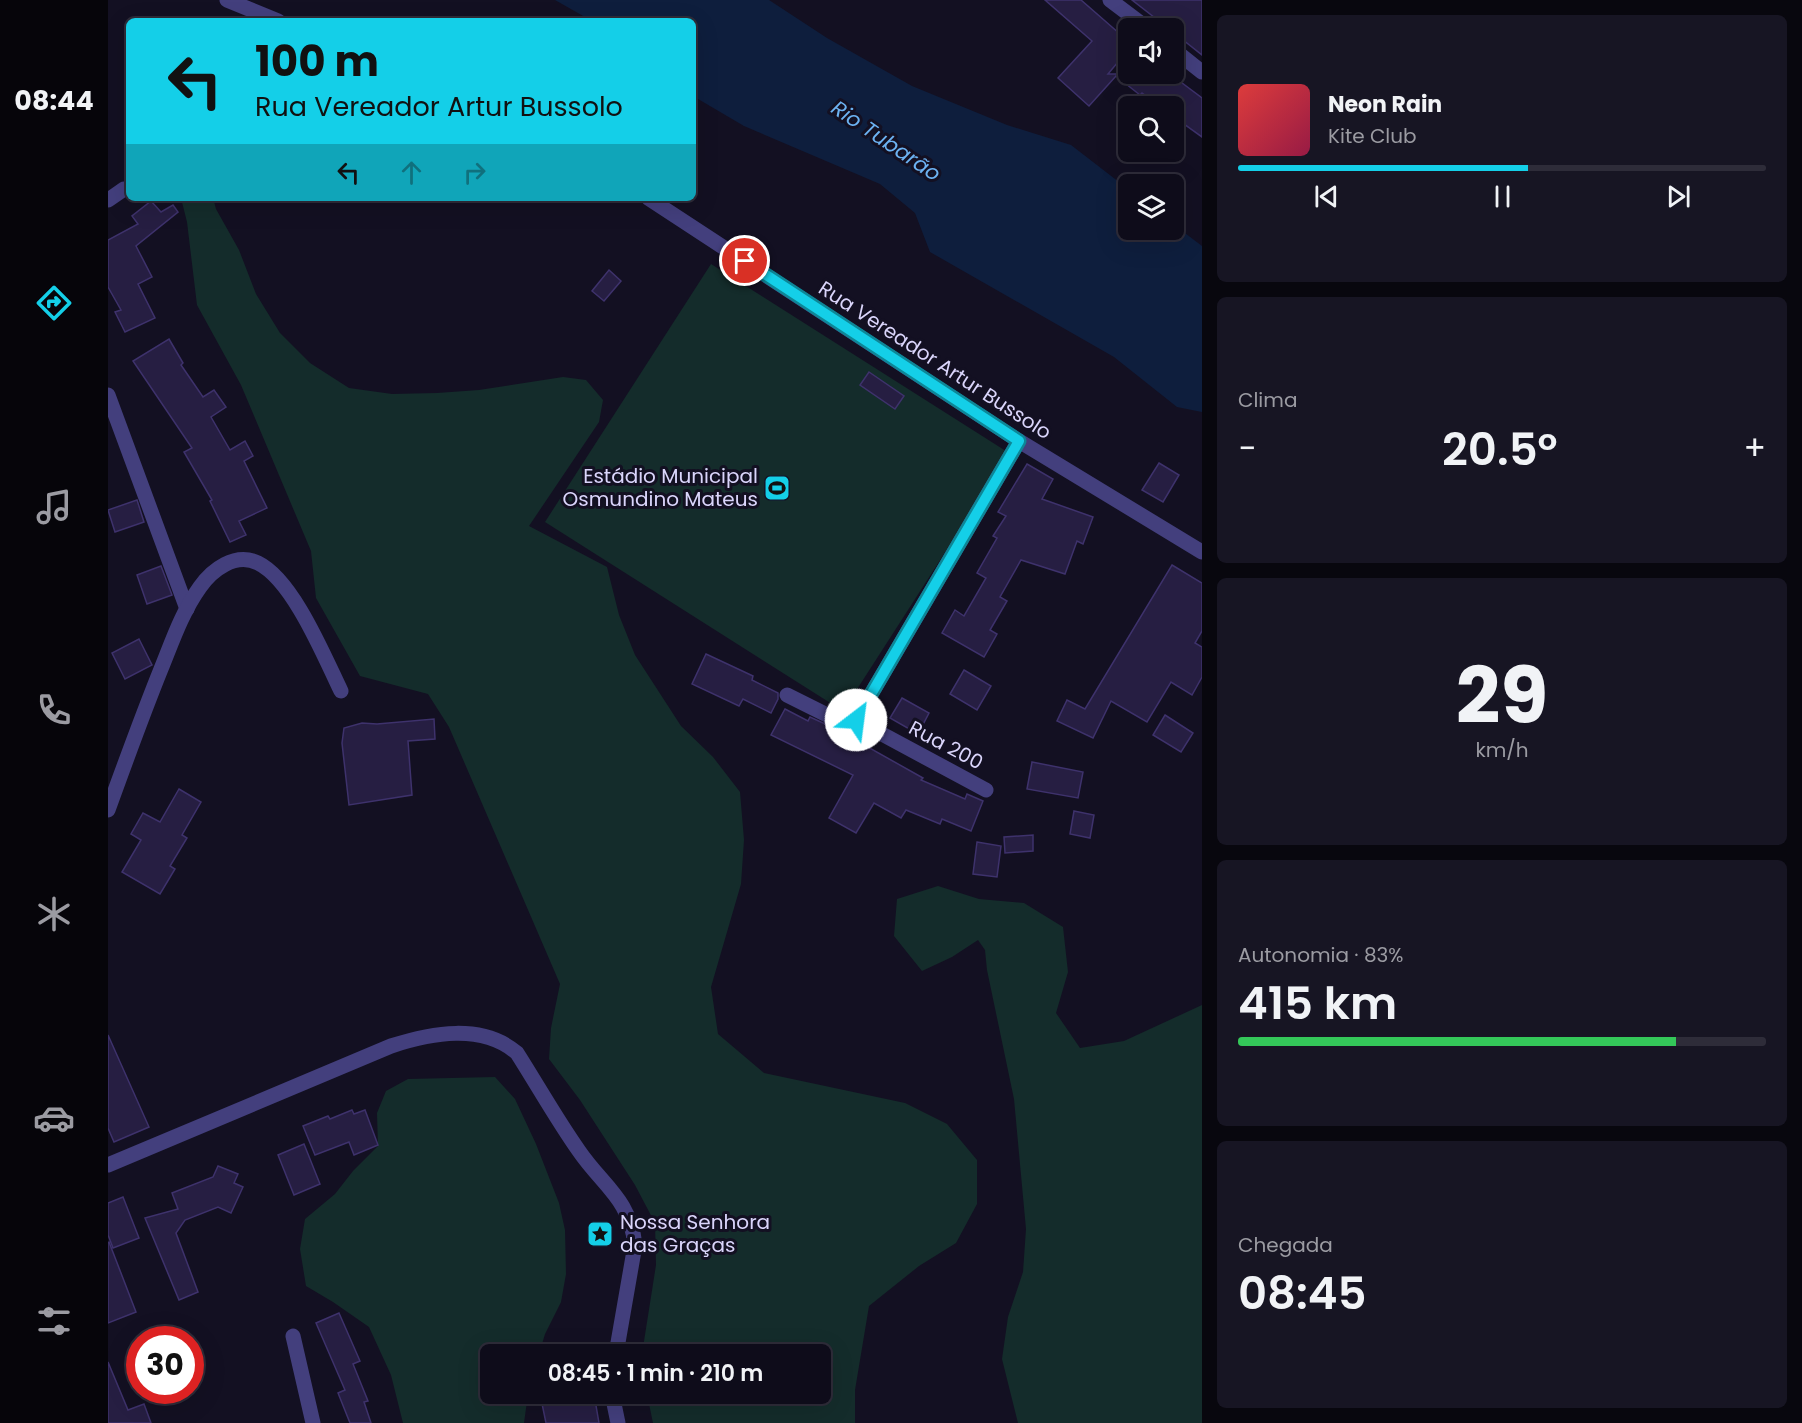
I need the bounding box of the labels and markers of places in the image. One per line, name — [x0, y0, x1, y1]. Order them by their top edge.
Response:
pin — [719, 235, 770, 286]
place label: Estádio Municipal Osmundino Mateus — [563, 462, 758, 513]
sports icon: Estádio Municipal Osmundino Mateus — [762, 473, 792, 503]
place label: Nossa Senhora das Graças — [620, 1208, 770, 1259]
place icon: Nossa Senhora das Graças — [585, 1219, 615, 1249]

